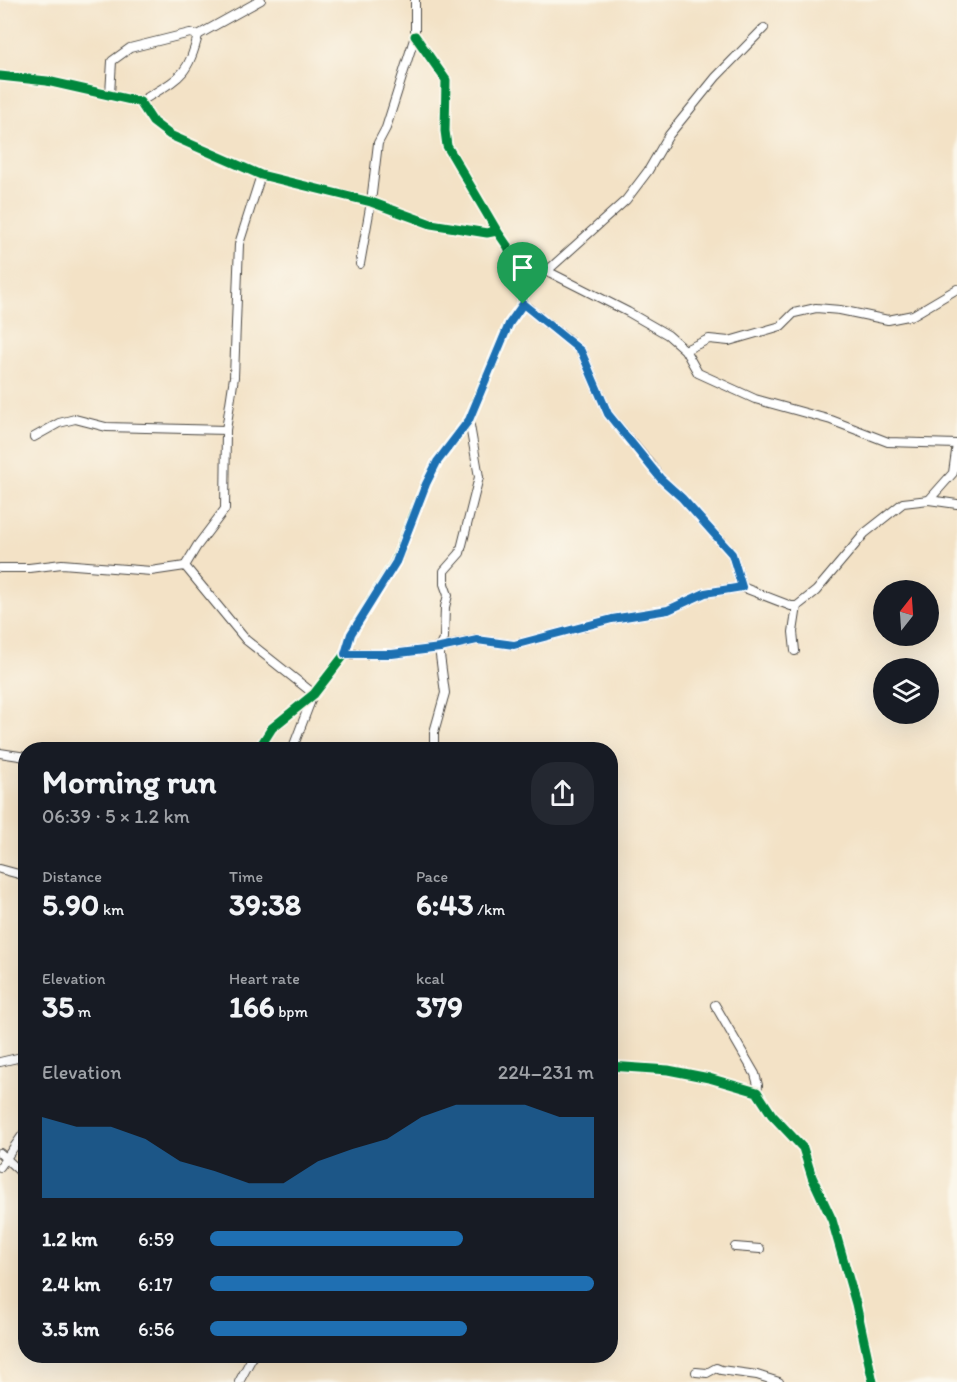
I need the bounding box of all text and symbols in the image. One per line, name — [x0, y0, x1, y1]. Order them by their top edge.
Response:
pin — [497, 242, 548, 304]
icon: arrive — [506, 251, 539, 284]
north arrow — [873, 580, 939, 646]
map controls — [873, 580, 939, 724]
button: layers — [873, 658, 939, 724]
text: Morning run — [42, 762, 217, 801]
button: share — [531, 762, 594, 825]
text: 06:39 · 5 × 1.2 km — [42, 804, 190, 828]
text: Distance — [42, 867, 102, 886]
text: Time — [229, 867, 263, 886]
text: Pace — [416, 867, 448, 886]
text: 5.90 — [42, 886, 99, 923]
text: 39:38 — [229, 886, 301, 923]
text: 6:43 — [416, 886, 474, 923]
text: km — [99, 900, 124, 919]
text: /km — [474, 900, 505, 919]
text: Elevation — [42, 969, 106, 988]
text: Heart rate — [229, 969, 300, 988]
text: kcal — [416, 969, 444, 988]
text: 35 — [42, 988, 74, 1025]
text: 166 — [229, 988, 275, 1025]
text: 379 — [416, 988, 463, 1025]
text: m — [74, 1002, 91, 1021]
text: bpm — [275, 1002, 308, 1021]
text: Elevation — [42, 1060, 121, 1084]
text: 224–231 m — [498, 1060, 594, 1084]
text: 1.2 km — [42, 1227, 98, 1251]
text: 6:59 — [138, 1227, 174, 1251]
text: 2.4 km — [42, 1272, 100, 1296]
text: 6:17 — [138, 1272, 173, 1296]
text: 3.5 km — [42, 1317, 99, 1341]
text: 6:56 — [138, 1317, 175, 1341]

